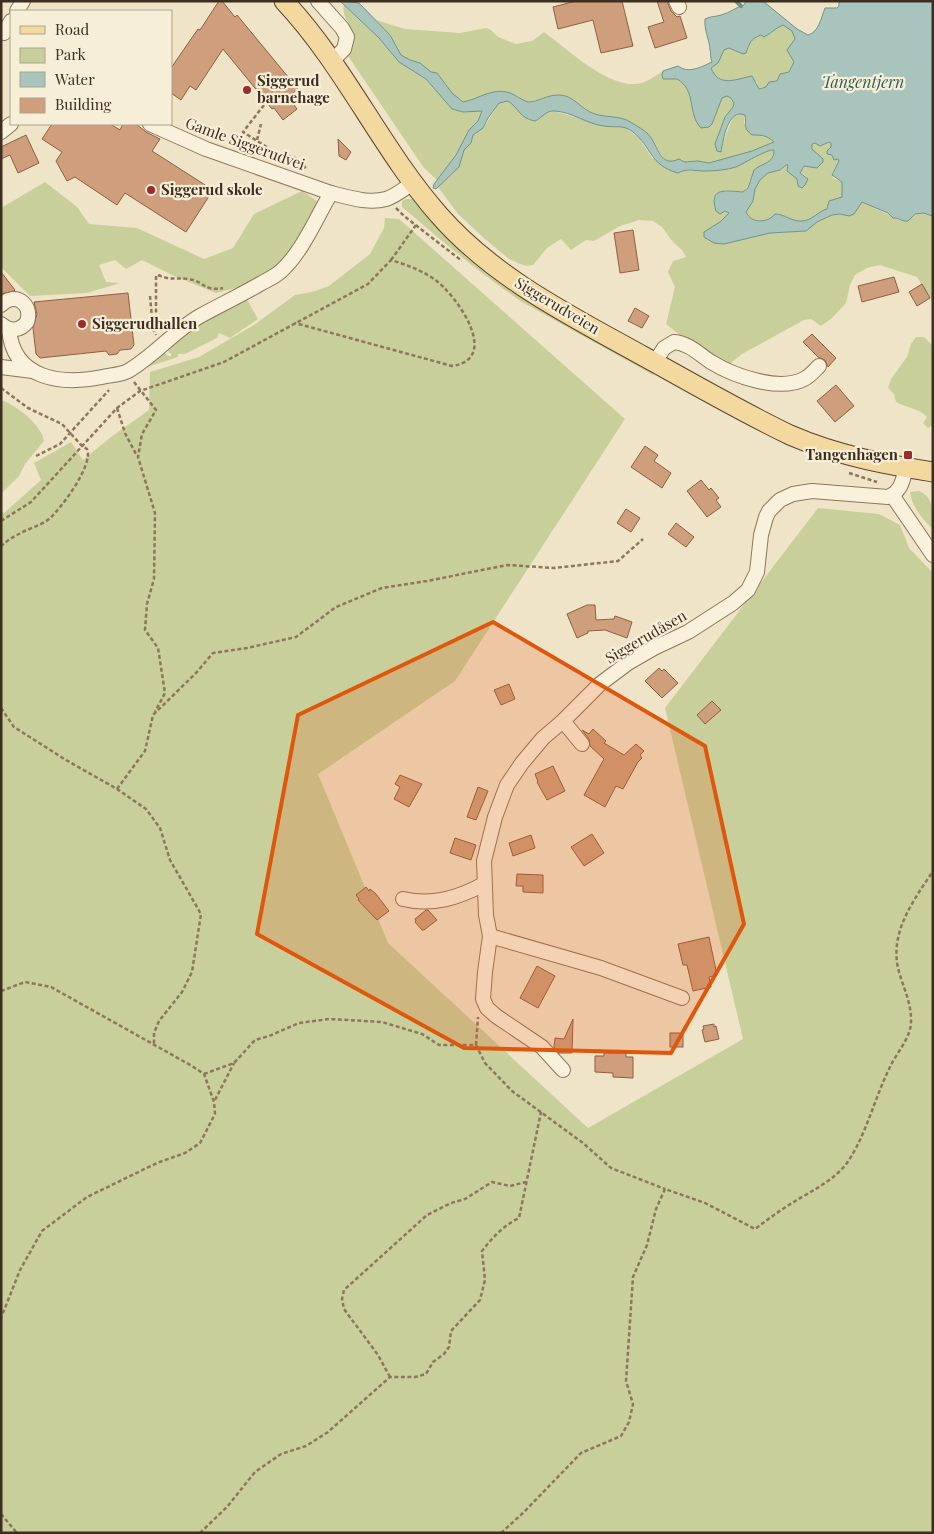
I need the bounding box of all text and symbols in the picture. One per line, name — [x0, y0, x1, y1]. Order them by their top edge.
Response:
legend — [10, 10, 172, 125]
text: Road — [55, 19, 89, 39]
text: Park — [55, 44, 87, 64]
text: Water — [54, 69, 95, 89]
place label: Siggerud barnehage — [257, 70, 330, 107]
water label: Tangentjern — [822, 71, 904, 92]
marker: Siggerud barnehage — [241, 84, 253, 96]
text: Building — [55, 94, 112, 114]
street label: Gamle Siggerudvei — [183, 112, 308, 174]
place label: Siggerud skole — [161, 179, 263, 199]
marker: Siggerud skole — [145, 184, 157, 196]
street label: Siggerudveien — [511, 272, 604, 338]
place label: Siggerudhallen — [92, 313, 198, 333]
marker: Siggerudhallen — [76, 318, 88, 330]
place label: Tangenhagen — [805, 444, 899, 464]
marker: Tangenhagen — [902, 449, 914, 461]
street label: Siggerudåsen — [601, 605, 690, 667]

